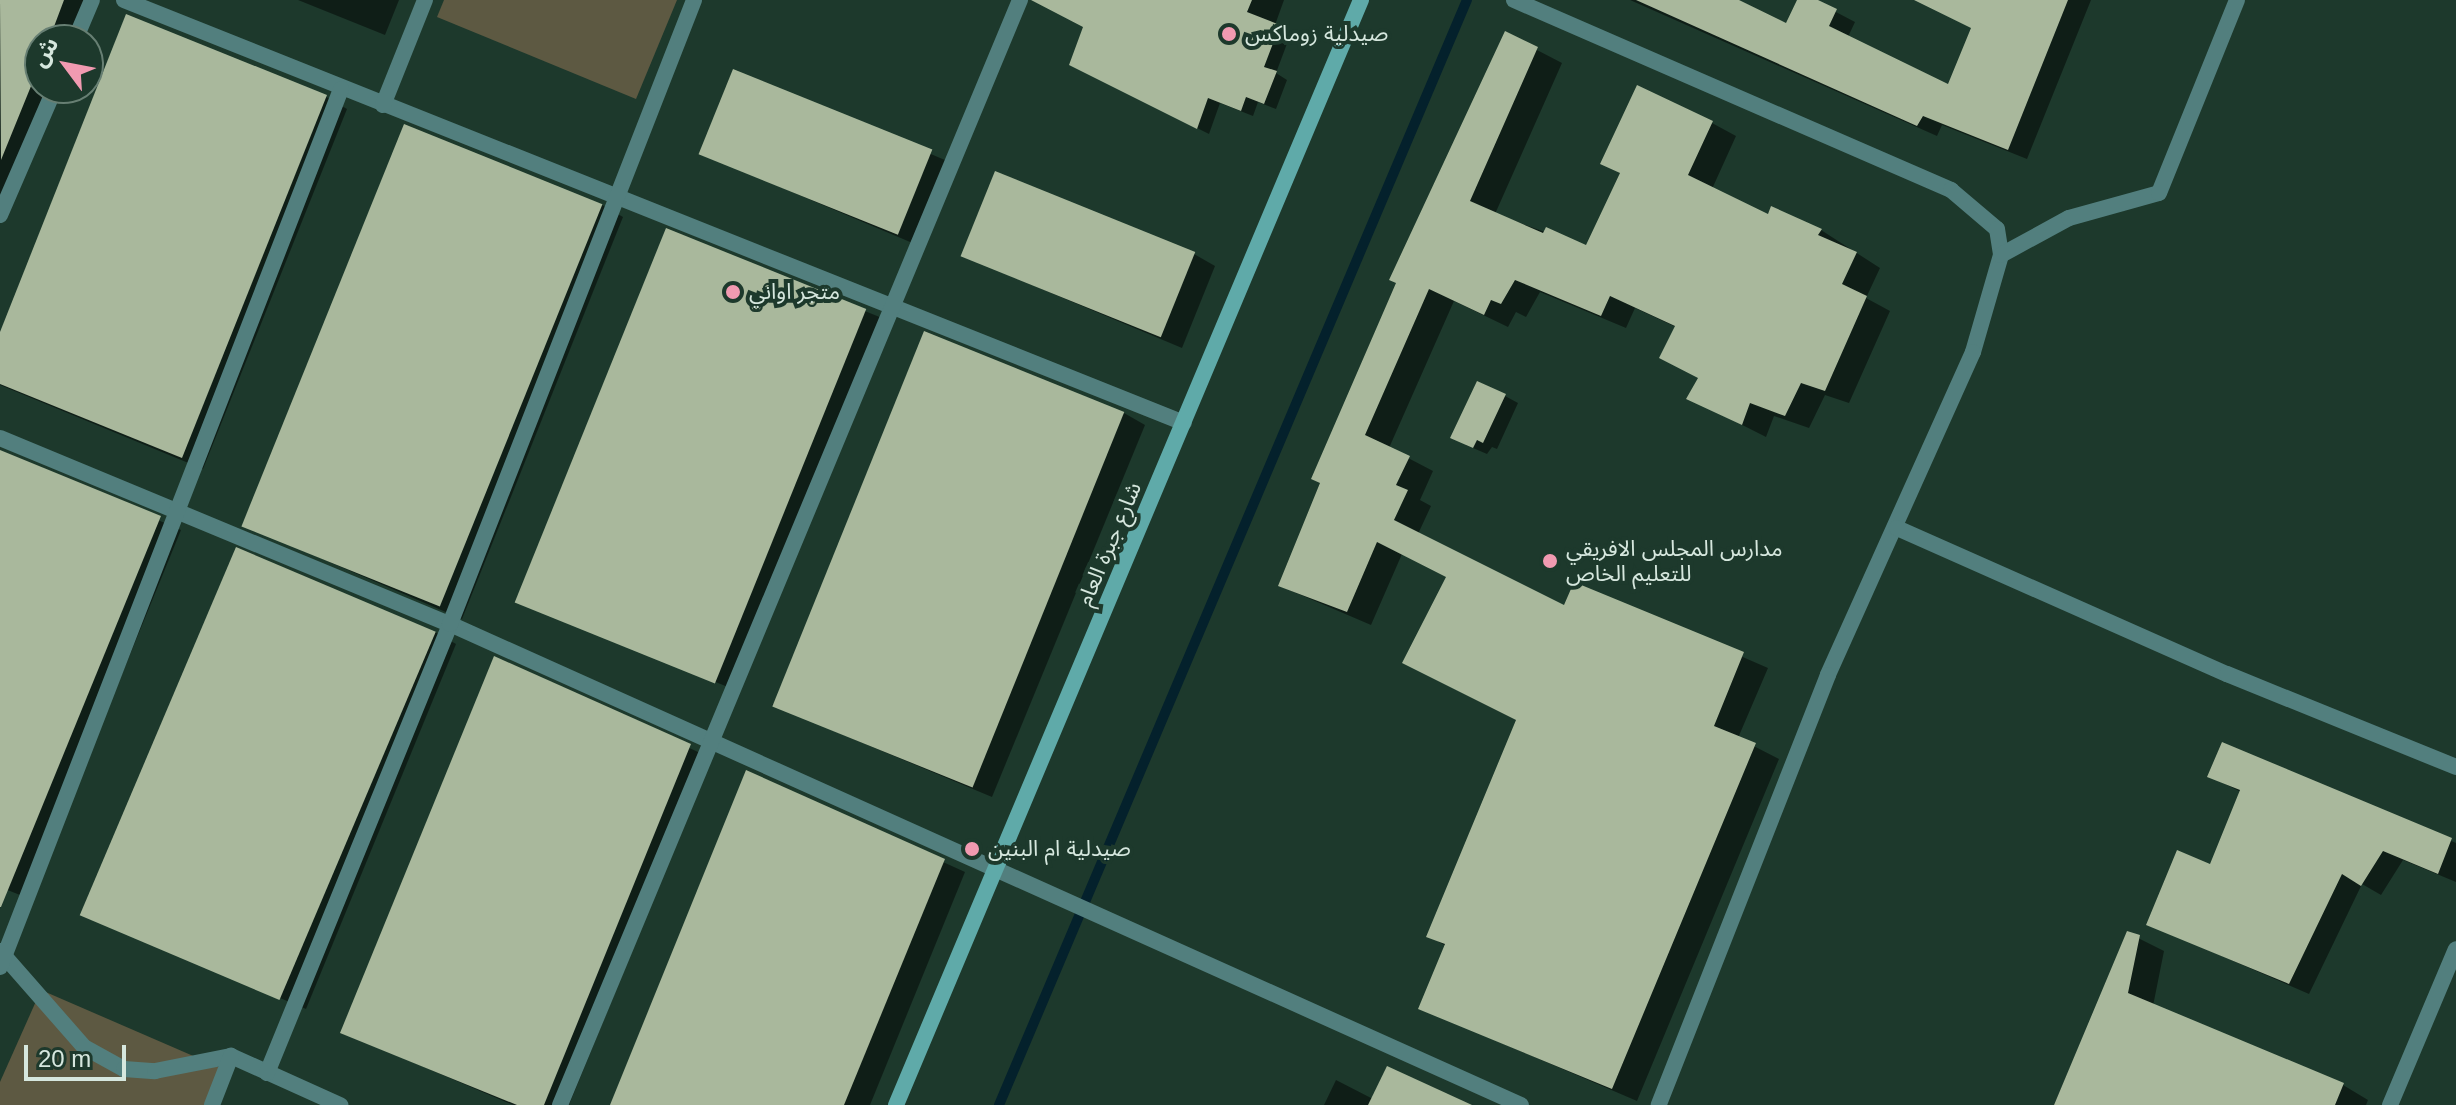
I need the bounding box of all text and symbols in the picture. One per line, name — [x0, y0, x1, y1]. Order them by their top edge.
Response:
place label: صيدلية زوماكس — [1245, 21, 1388, 47]
north arrow — [24, 24, 104, 104]
marker: صيدلية زوماكس — [1220, 25, 1238, 43]
text: ش — [26, 33, 64, 71]
place label: متجر اواني — [749, 279, 840, 305]
marker: متجر اواني — [724, 283, 742, 301]
street label: شارع جبرة العام — [1071, 478, 1147, 610]
place label: مدارس المجلس الافريقي للتعليم الخاص — [1566, 535, 1783, 586]
marker: مدارس المجلس الافريقي للتعليم الخاص — [1541, 552, 1559, 570]
place label: صيدلية ام البنين — [988, 836, 1131, 862]
marker: صيدلية ام البنين — [963, 840, 981, 858]
scale bar — [28, 1029, 130, 1079]
text: 20 m — [38, 1045, 91, 1072]

